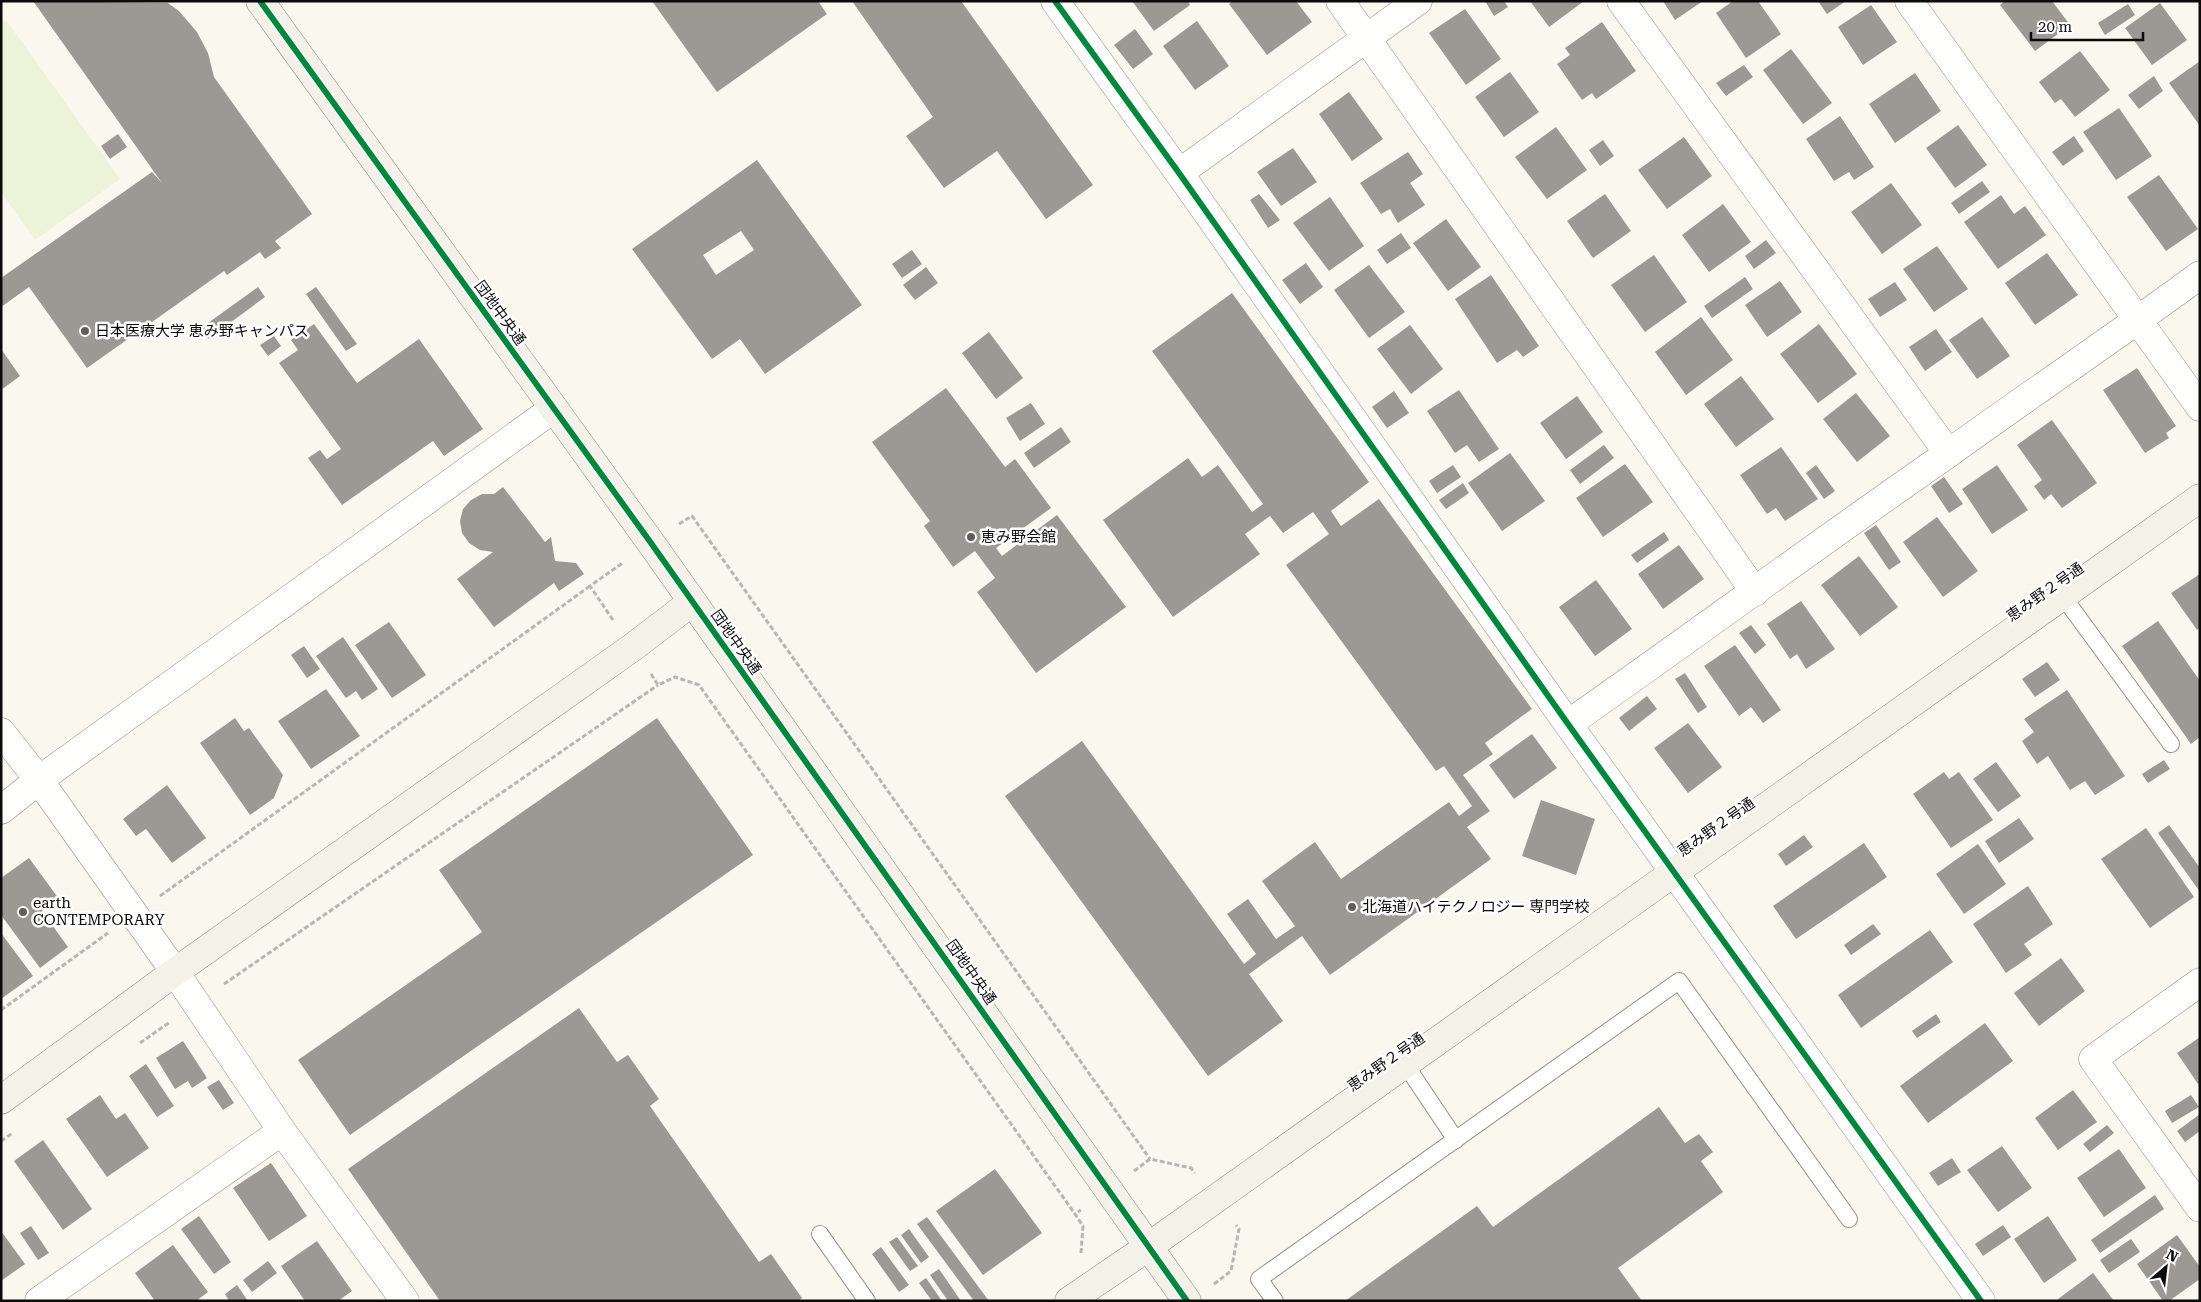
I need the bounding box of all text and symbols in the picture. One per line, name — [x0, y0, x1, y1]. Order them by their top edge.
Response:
scale bar — [2031, 10, 2144, 42]
text: 20 m — [2038, 18, 2073, 36]
street label: 団地中央通 — [471, 277, 529, 349]
place label: 日本医療大学 恵み野キャンパス — [95, 322, 309, 340]
marker: 日本医療大学 恵み野キャンパス — [79, 325, 91, 337]
place label: 恵み野会館 — [981, 528, 1056, 546]
marker: 恵み野会館 — [965, 531, 977, 543]
street label: 恵み野２号通 — [2003, 559, 2087, 625]
street label: 団地中央通 — [707, 606, 765, 678]
street label: 恵み野２号通 — [1674, 794, 1758, 860]
place label: earth CONTEMPORARY — [33, 894, 165, 929]
place label: 北海道ハイテクノロジー 専門学校 — [1362, 898, 1589, 916]
marker: 北海道ハイテクノロジー 専門学校 — [1346, 901, 1358, 913]
marker: earth CONTEMPORARY — [17, 906, 29, 918]
street label: 団地中央通 — [942, 936, 1000, 1008]
street label: 恵み野２号通 — [1344, 1029, 1428, 1095]
north arrow — [2141, 1242, 2191, 1292]
text: N — [2164, 1246, 2181, 1265]

